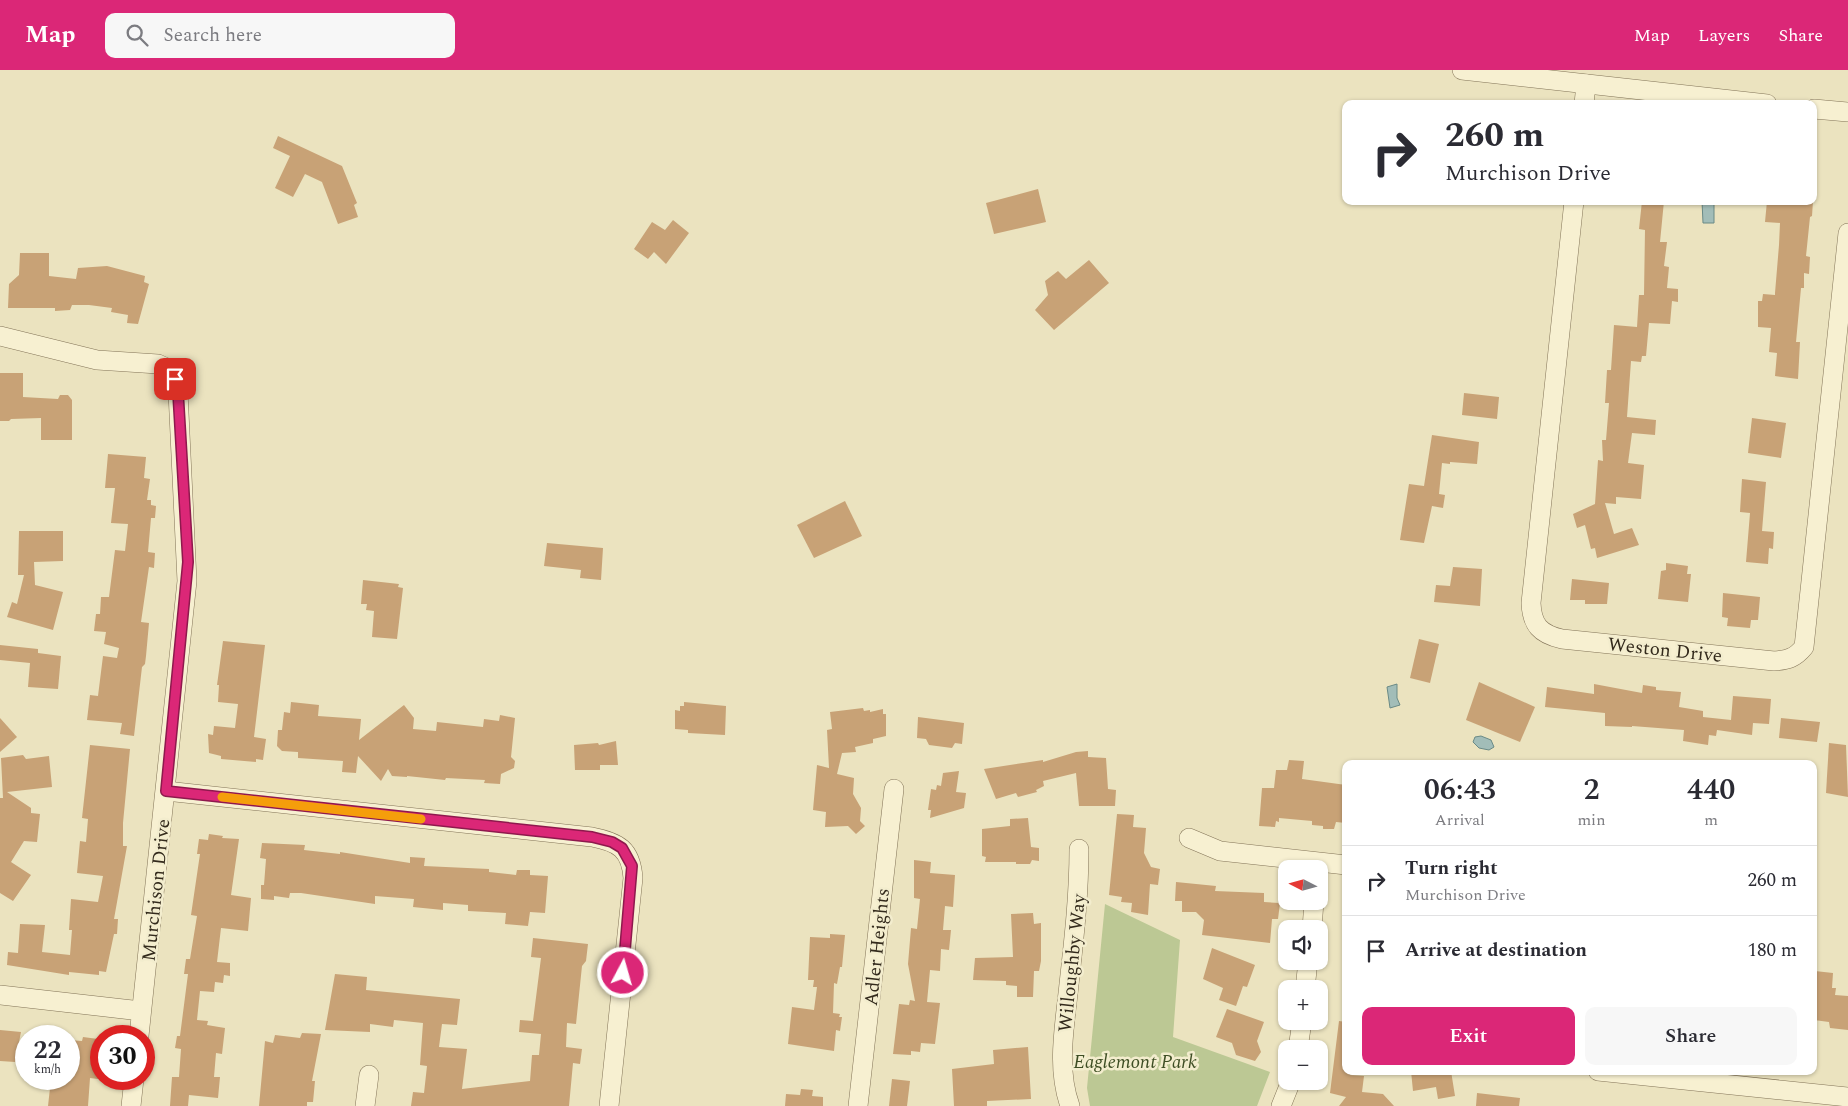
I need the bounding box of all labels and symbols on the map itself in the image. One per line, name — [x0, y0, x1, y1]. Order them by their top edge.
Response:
pin — [154, 358, 196, 400]
street label: Weston Drive — [1606, 630, 1723, 671]
street label: Murchison Drive — [135, 817, 178, 963]
north arrow — [1278, 860, 1328, 910]
street label: Adler Heights — [857, 887, 898, 1007]
street label: Willoughby Way — [1051, 892, 1094, 1034]
position arrow — [596, 946, 648, 998]
speed limit sign: 30 — [90, 1025, 155, 1090]
park label: Eaglemont Park — [1073, 1048, 1197, 1077]

